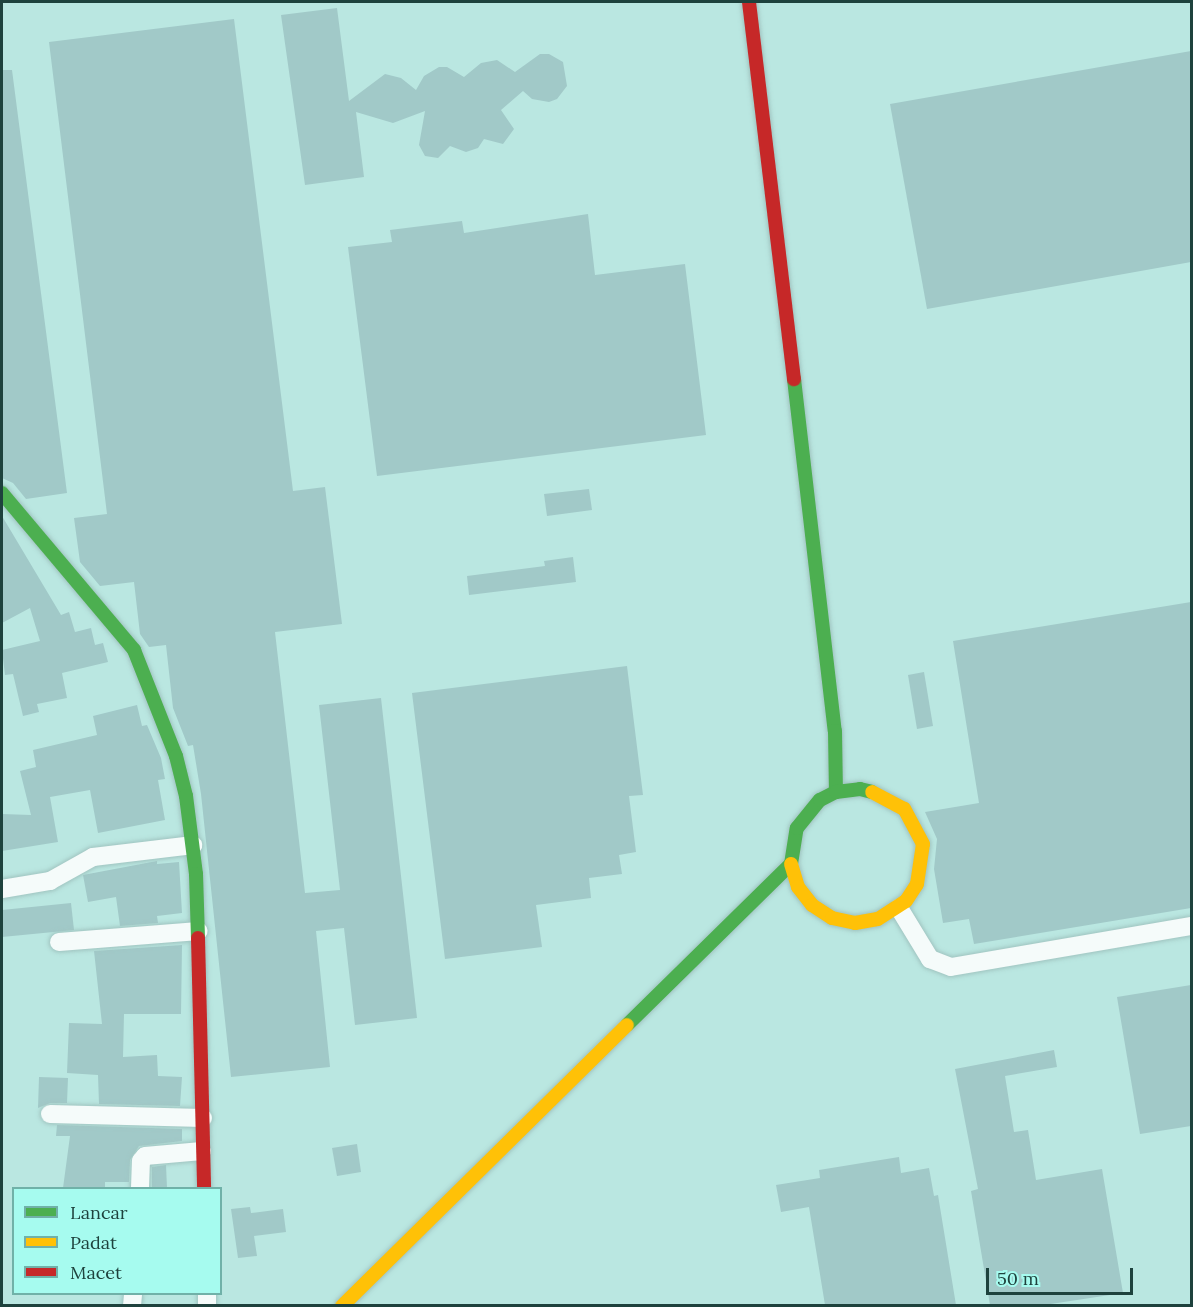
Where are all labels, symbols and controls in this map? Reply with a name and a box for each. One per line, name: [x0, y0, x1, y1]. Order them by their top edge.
legend: [12, 1187, 222, 1295]
text: Lancar: [70, 1201, 128, 1224]
text: Padat: [70, 1231, 117, 1254]
scale bar: [989, 1256, 1136, 1294]
text: Macet: [70, 1261, 122, 1284]
text: 50 m: [997, 1267, 1039, 1290]

